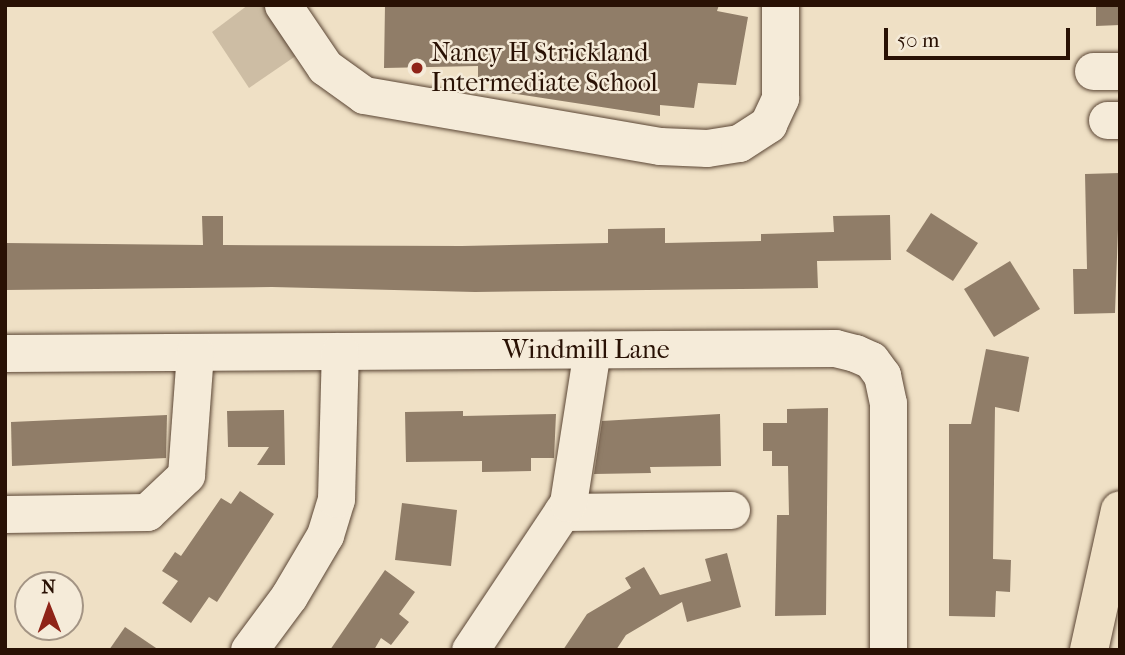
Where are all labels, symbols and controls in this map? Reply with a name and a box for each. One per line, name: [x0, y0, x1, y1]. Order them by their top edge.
scale bar: [887, 14, 1072, 58]
text: 50 m: [897, 28, 940, 52]
place label: Nancy H Strickland Intermediate School: [431, 37, 658, 98]
marker: Nancy H Strickland Intermediate School: [409, 60, 425, 76]
street label: Windmill Lane: [502, 334, 670, 366]
north arrow: [14, 571, 84, 641]
text: N: [41, 576, 56, 598]

